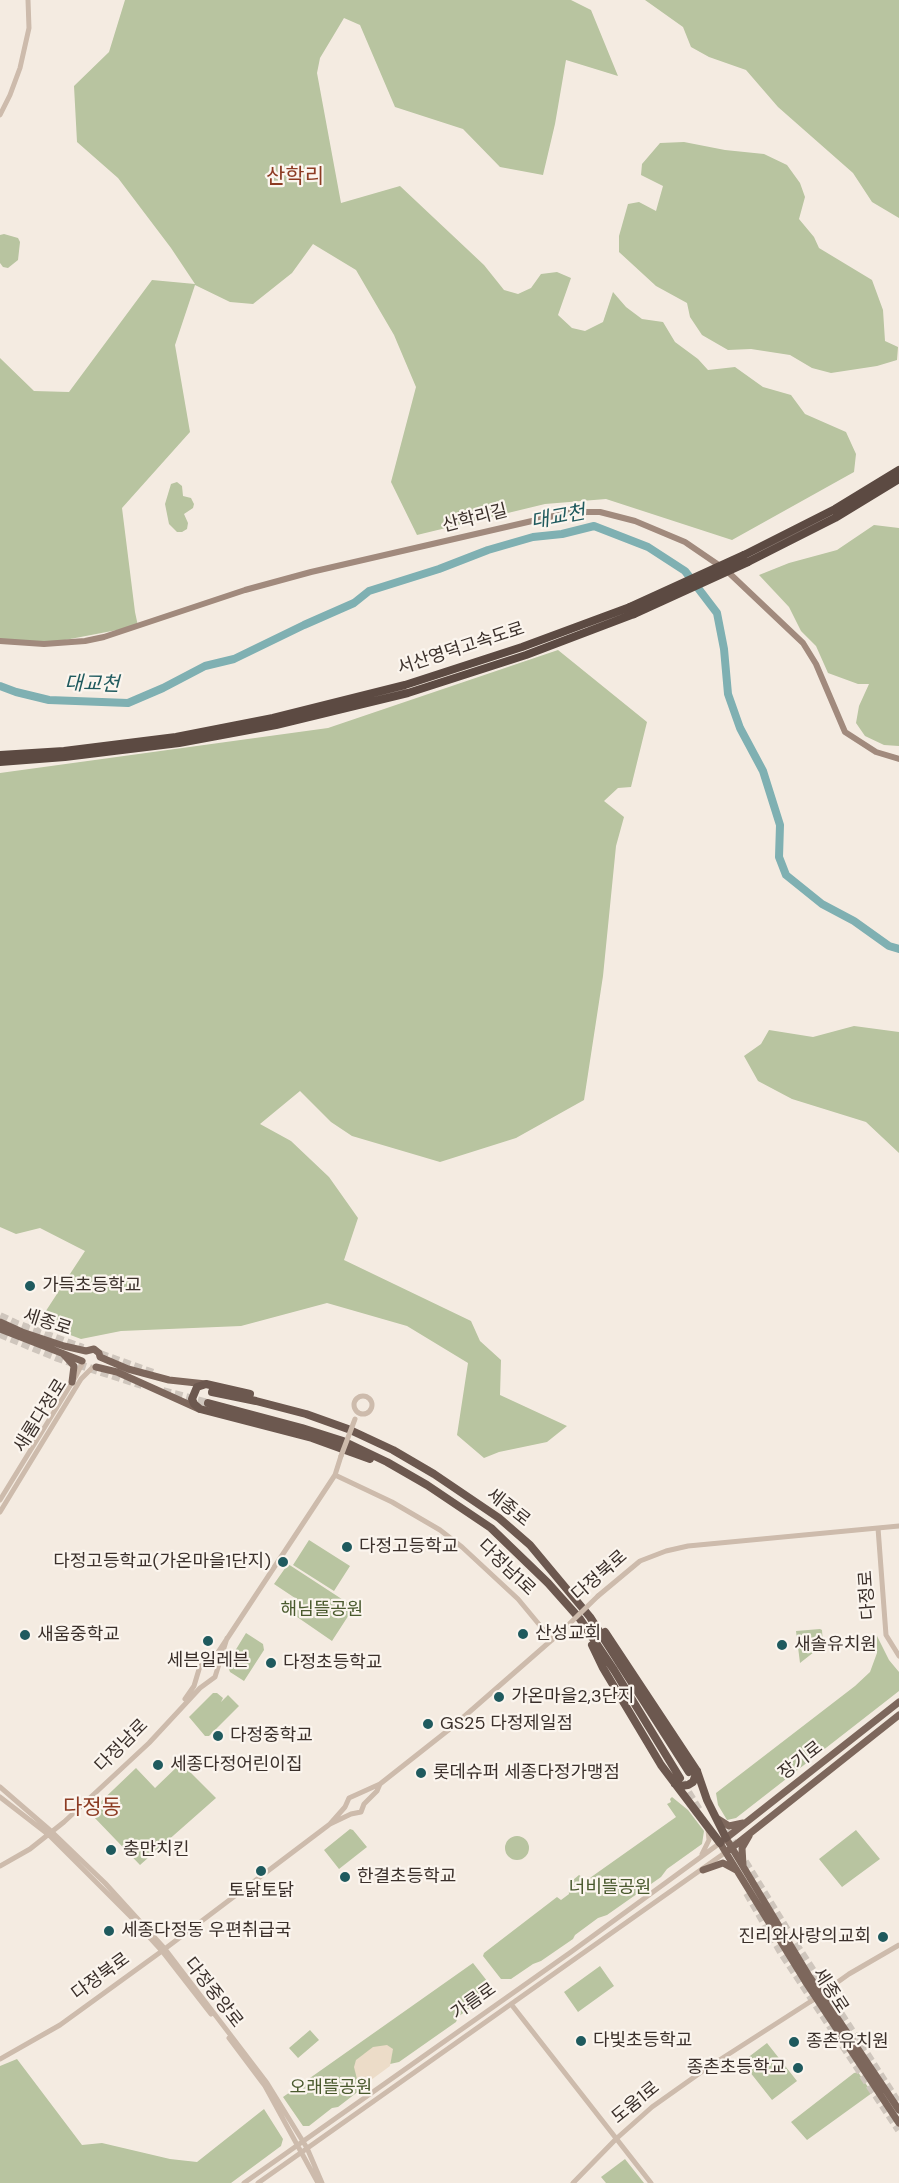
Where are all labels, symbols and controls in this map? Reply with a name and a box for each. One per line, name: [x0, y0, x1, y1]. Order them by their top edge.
district label: 산학리: [266, 164, 324, 190]
street label: 산학리길: [440, 501, 510, 537]
water label: 대교천: [529, 501, 587, 535]
street label: 서산영덕고속도로: [395, 618, 527, 680]
water label: 대교천: [64, 673, 120, 697]
place label: 가득초등학교: [42, 1275, 141, 1297]
marker: 가득초등학교: [23, 1279, 37, 1293]
street label: 세종로: [20, 1305, 74, 1341]
street label: 새롬다정로: [10, 1375, 72, 1457]
street label: 세종로: [482, 1484, 534, 1532]
street label: 다정남1로: [473, 1535, 539, 1601]
place label: 다정고등학교: [359, 1536, 458, 1558]
marker: 다정고등학교: [340, 1540, 354, 1554]
street label: 다정북로: [568, 1546, 632, 1606]
place label: 다정고등학교(가온마을1단지): [53, 1551, 271, 1573]
marker: 다정고등학교(가온마을1단지): [276, 1555, 290, 1569]
street label: 다정로: [855, 1569, 881, 1621]
park label: 해님뜰공원: [281, 1599, 363, 1621]
place label: 산성교회: [535, 1623, 601, 1645]
place label: 새움중학교: [37, 1624, 120, 1646]
marker: 산성교회: [516, 1627, 530, 1641]
marker: 새움중학교: [18, 1628, 32, 1642]
marker: 세븐일레븐: [201, 1634, 215, 1648]
place label: 새솔유치원: [794, 1634, 877, 1656]
marker: 새솔유치원: [775, 1638, 789, 1652]
place label: 세븐일레븐: [167, 1650, 249, 1672]
place label: 다정초등학교: [283, 1652, 382, 1674]
marker: 다정초등학교: [264, 1656, 278, 1670]
place label: 가온마을2,3단지: [511, 1686, 635, 1708]
marker: 가온마을2,3단지: [492, 1690, 506, 1704]
place label: GS25 다정제일점: [440, 1713, 573, 1735]
street label: 다정남로: [91, 1715, 153, 1777]
marker: GS25 다정제일점: [421, 1717, 435, 1731]
place label: 다정중학교: [230, 1725, 313, 1747]
marker: 다정중학교: [211, 1729, 225, 1743]
street label: 장기로: [775, 1737, 827, 1785]
place label: 세종다정어린이집: [170, 1754, 302, 1776]
marker: 세종다정어린이집: [151, 1758, 165, 1772]
place label: 롯데슈퍼 세종다정가맹점: [433, 1762, 620, 1784]
marker: 롯데슈퍼 세종다정가맹점: [414, 1766, 428, 1780]
district label: 다정동: [63, 1795, 121, 1821]
place label: 충만치킨: [123, 1839, 189, 1861]
marker: 충만치킨: [104, 1843, 118, 1857]
marker: 토닭토닭: [254, 1864, 268, 1878]
place label: 한결초등학교: [357, 1866, 456, 1888]
marker: 한결초등학교: [338, 1870, 352, 1884]
park label: 너비뜰공원: [569, 1877, 651, 1899]
place label: 토닭토닭: [228, 1880, 294, 1902]
place label: 세종다정동 우편취급국: [121, 1920, 291, 1942]
marker: 세종다정동 우편취급국: [102, 1924, 116, 1938]
place label: 진리와사랑의교회: [739, 1926, 871, 1948]
marker: 진리와사랑의교회: [876, 1930, 890, 1944]
street label: 다정북로: [68, 1949, 134, 2005]
street label: 다정중앙로: [179, 1954, 247, 2032]
street label: 세종로: [807, 1964, 853, 2018]
street label: 가름로: [447, 1979, 501, 2025]
place label: 다빛초등학교: [593, 2030, 692, 2052]
place label: 종촌유치원: [806, 2031, 889, 2053]
marker: 다빛초등학교: [574, 2034, 588, 2048]
marker: 종촌유치원: [787, 2035, 801, 2049]
place label: 종촌초등학교: [687, 2057, 786, 2079]
marker: 종촌초등학교: [791, 2061, 805, 2075]
park label: 오래뜰공원: [290, 2077, 372, 2099]
street label: 도움1로: [608, 2077, 664, 2129]

